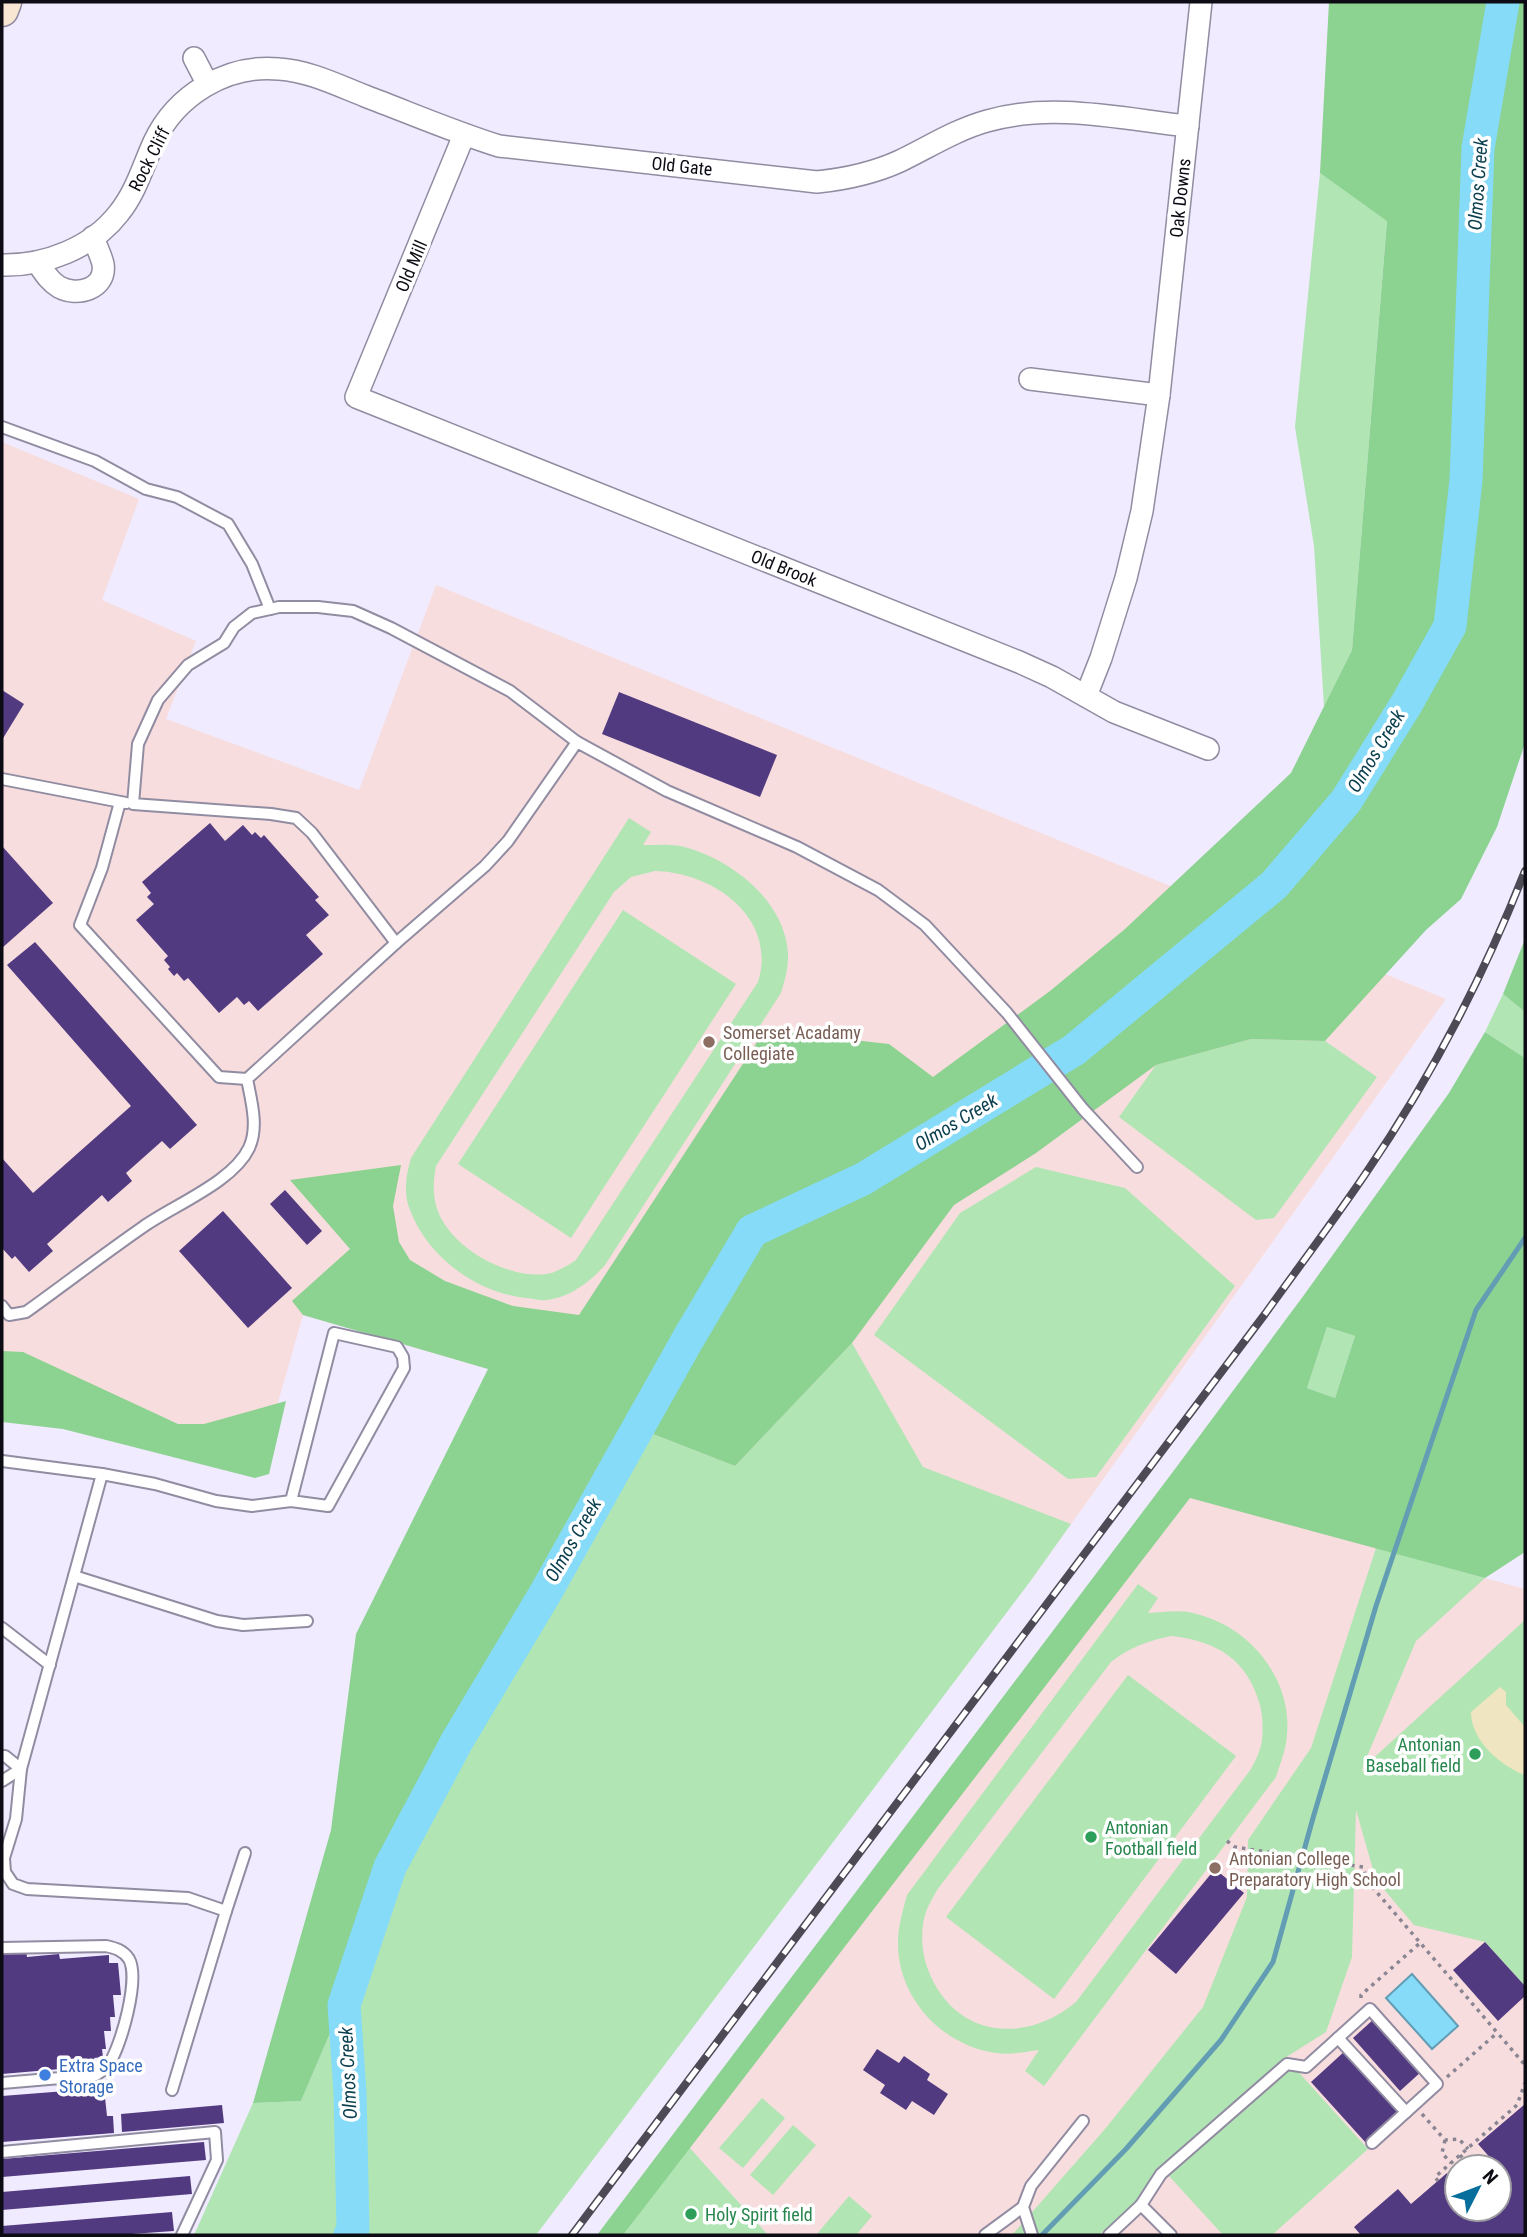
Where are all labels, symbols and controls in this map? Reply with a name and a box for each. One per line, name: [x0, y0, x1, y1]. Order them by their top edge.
street label: Rock Cliff: [124, 123, 174, 195]
water label: Olmos Creek: [1463, 136, 1493, 231]
street label: Old Gate: [651, 152, 713, 180]
street label: Oak Downs: [1165, 157, 1195, 239]
street label: Old Mill: [391, 237, 431, 295]
street label: Old Brook: [748, 545, 820, 591]
water label: Olmos Creek: [1342, 705, 1410, 797]
place label: Somerset Acadamy Collegiate: [723, 1022, 861, 1064]
marker: Somerset Acadamy Collegiate: [701, 1034, 717, 1050]
water label: Olmos Creek: [910, 1088, 1002, 1156]
water label: Olmos Creek: [540, 1494, 606, 1586]
place label: Antonian Baseball field: [1366, 1734, 1461, 1776]
marker: Antonian Baseball field: [1467, 1746, 1483, 1762]
place label: Antonian Football field: [1105, 1817, 1197, 1859]
marker: Antonian Football field: [1083, 1829, 1099, 1845]
place label: Antonian College Preparatory High School: [1229, 1848, 1401, 1890]
marker: Antonian College Preparatory High School: [1207, 1860, 1223, 1876]
water label: Olmos Creek: [334, 2025, 362, 2120]
place label: Extra Space Storage: [59, 2055, 143, 2097]
marker: Extra Space Storage: [37, 2067, 53, 2083]
north arrow: [1443, 2153, 1513, 2223]
text: N: [1478, 2165, 1503, 2189]
place label: Holy Spirit field: [705, 2204, 813, 2225]
marker: Holy Spirit field: [683, 2206, 699, 2222]

